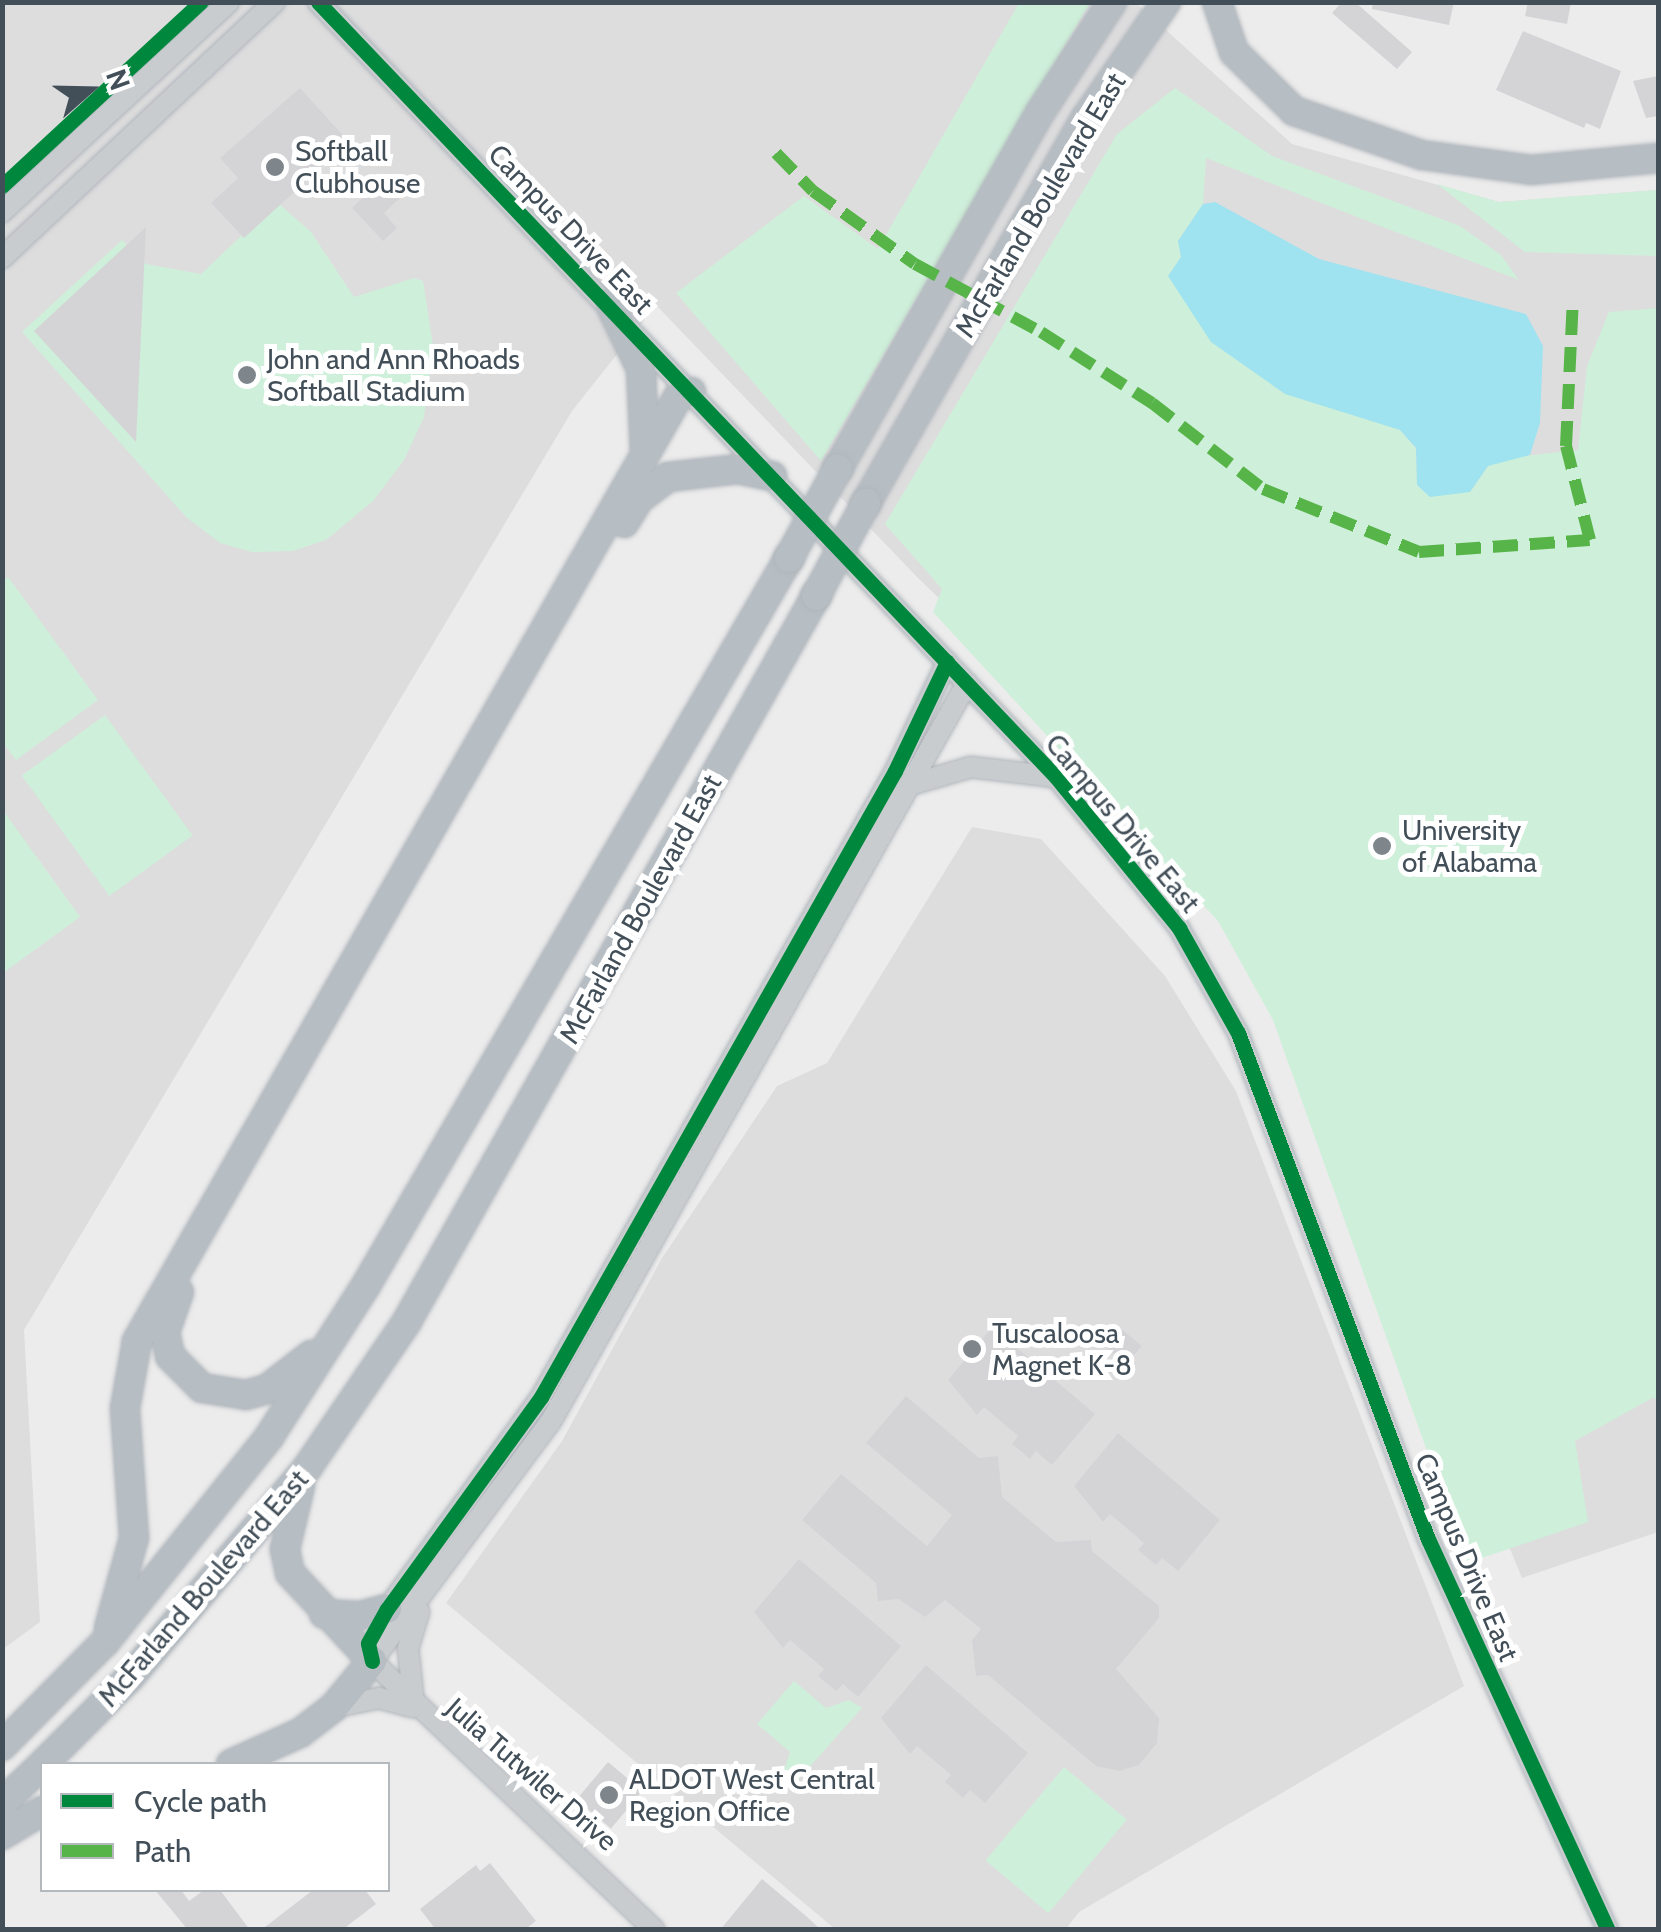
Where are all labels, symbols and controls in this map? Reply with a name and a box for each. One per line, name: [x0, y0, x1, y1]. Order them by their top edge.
north arrow: [40, 40, 140, 140]
text: N: [99, 65, 138, 95]
street label: McFarland Boulevard East: [948, 67, 1132, 343]
place label: Softball Clubhouse: [295, 134, 420, 200]
street label: Campus Drive East: [482, 137, 660, 321]
marker: Softball Clubhouse: [264, 156, 286, 178]
place label: John and Ann Rhoads Softball Stadium: [267, 342, 520, 408]
marker: John and Ann Rhoads Softball Stadium: [236, 364, 258, 386]
street label: Campus Drive East: [1039, 727, 1207, 919]
street label: McFarland Boulevard East: [552, 769, 728, 1049]
place label: University of Alabama: [1402, 813, 1537, 879]
marker: University of Alabama: [1371, 835, 1393, 857]
place label: Tuscaloosa Magnet K-8: [992, 1316, 1132, 1382]
marker: Tuscaloosa Magnet K-8: [961, 1338, 983, 1360]
street label: Campus Drive East: [1408, 1448, 1526, 1666]
street label: McFarland Boulevard East: [91, 1463, 315, 1713]
street label: Julia Tutwiler Drive: [440, 1691, 624, 1857]
legend: [40, 1762, 390, 1892]
place label: ALDOT West Central Region Office: [629, 1762, 875, 1828]
text: Cycle path: [134, 1783, 267, 1820]
marker: ALDOT West Central Region Office: [598, 1784, 620, 1806]
text: Path: [134, 1833, 191, 1870]

